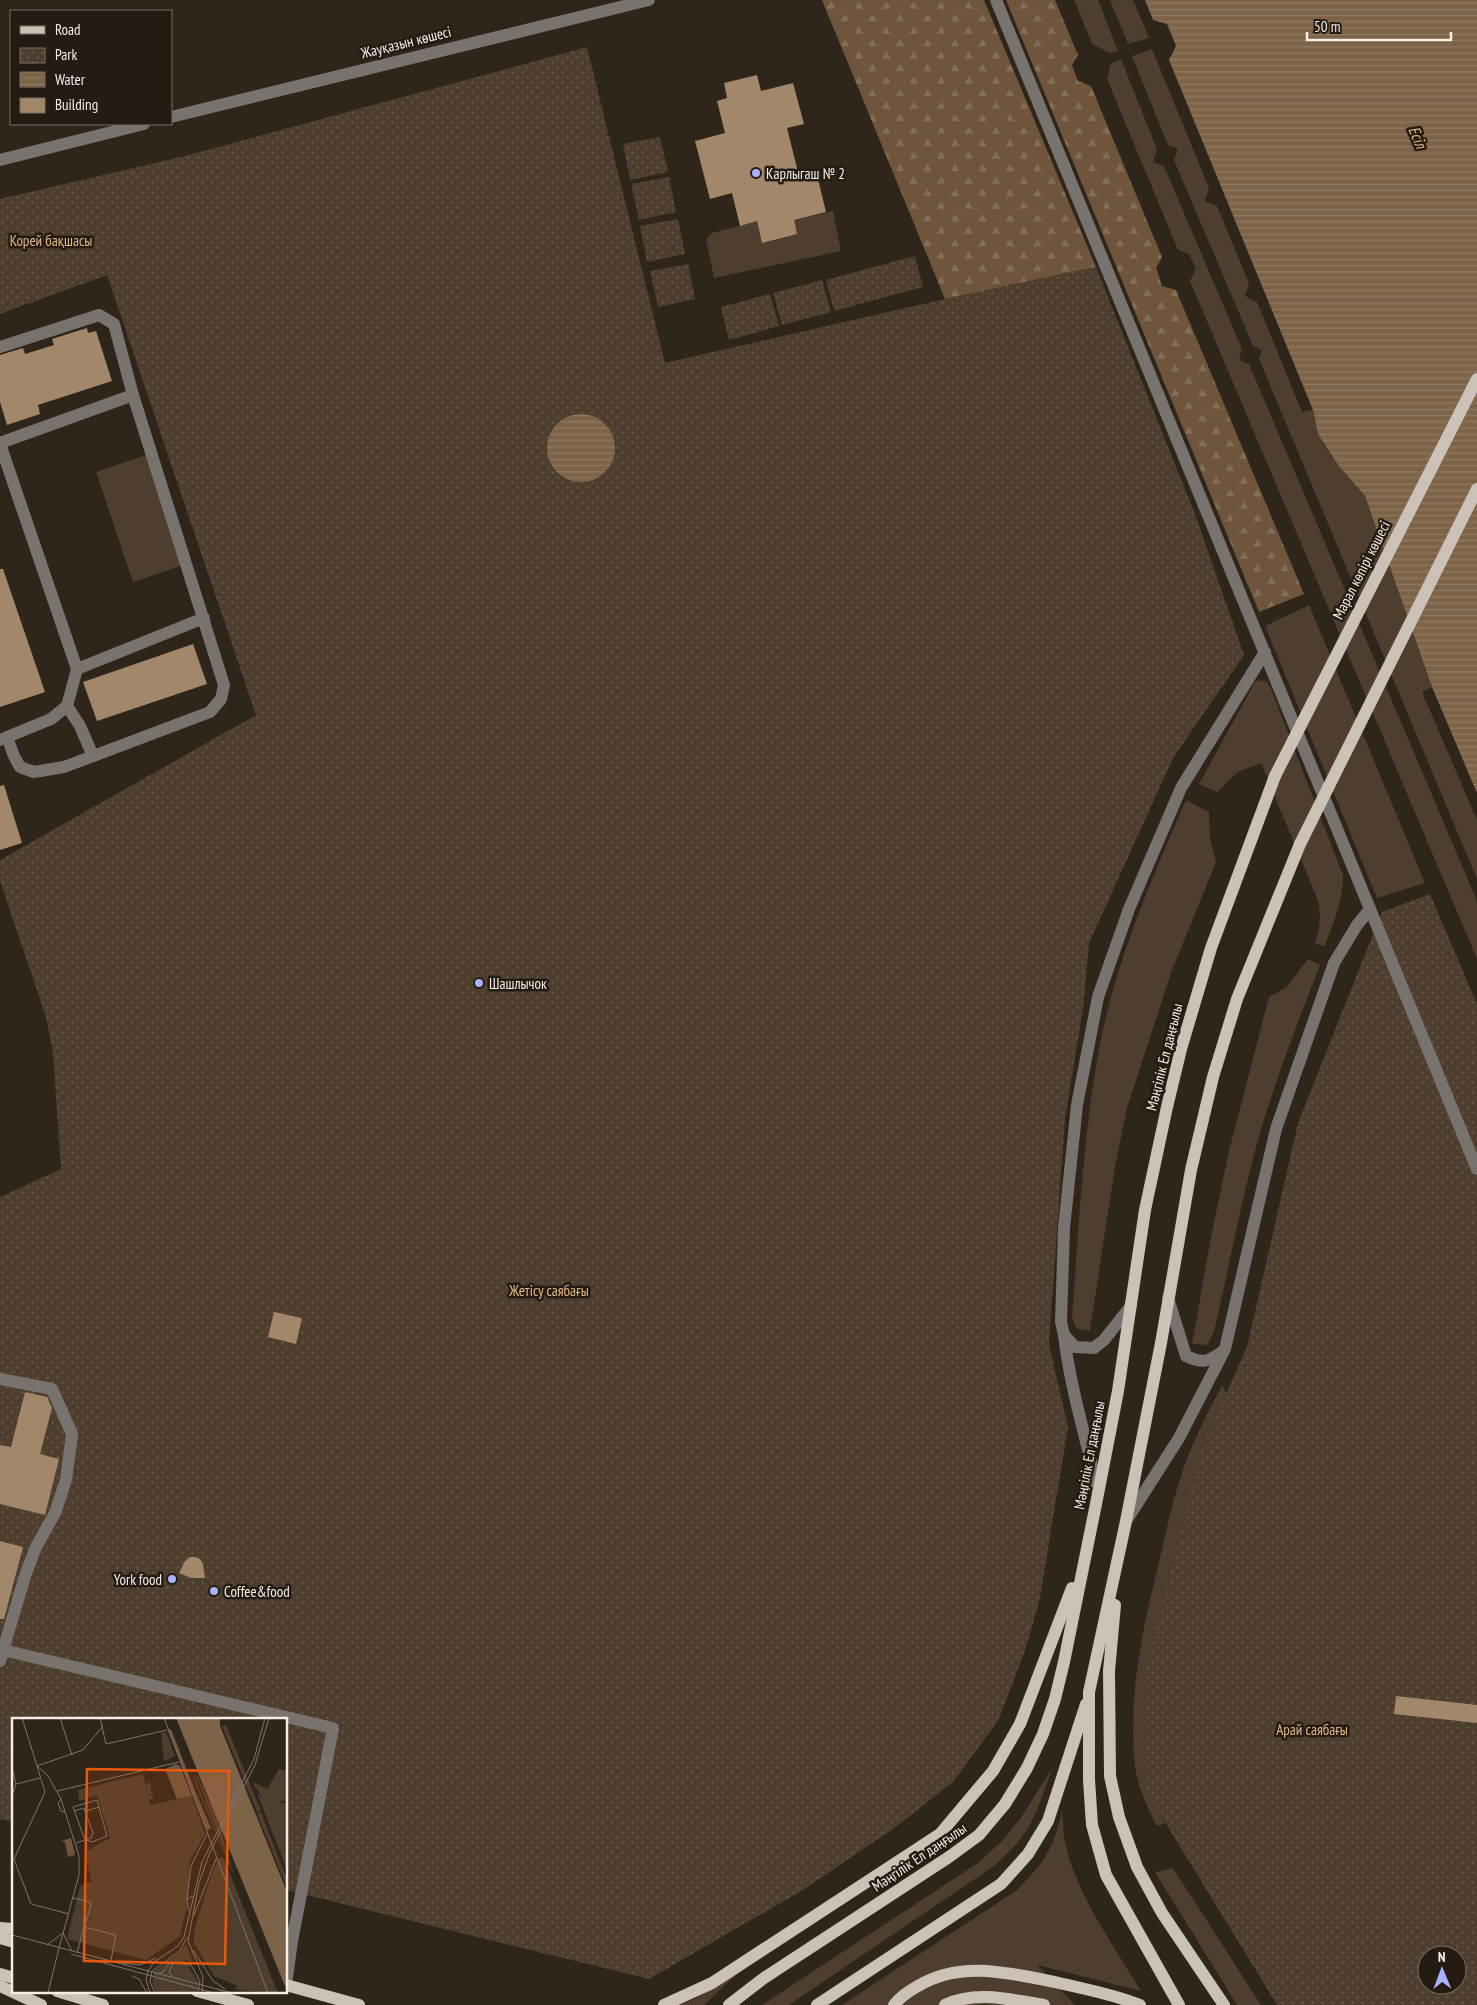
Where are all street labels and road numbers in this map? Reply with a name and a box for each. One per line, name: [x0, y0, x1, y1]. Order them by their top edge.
street label: Жауқазын көшесі: [358, 22, 453, 63]
street label: Марал көпірі көшесі: [1328, 518, 1394, 622]
street label: Мәңгілік Ел даңғылы: [1141, 1001, 1187, 1113]
street label: Мәңгілік Ел даңғылы: [1069, 1399, 1109, 1511]
street label: Мәңгілік Ел даңғылы: [868, 1818, 970, 1896]

